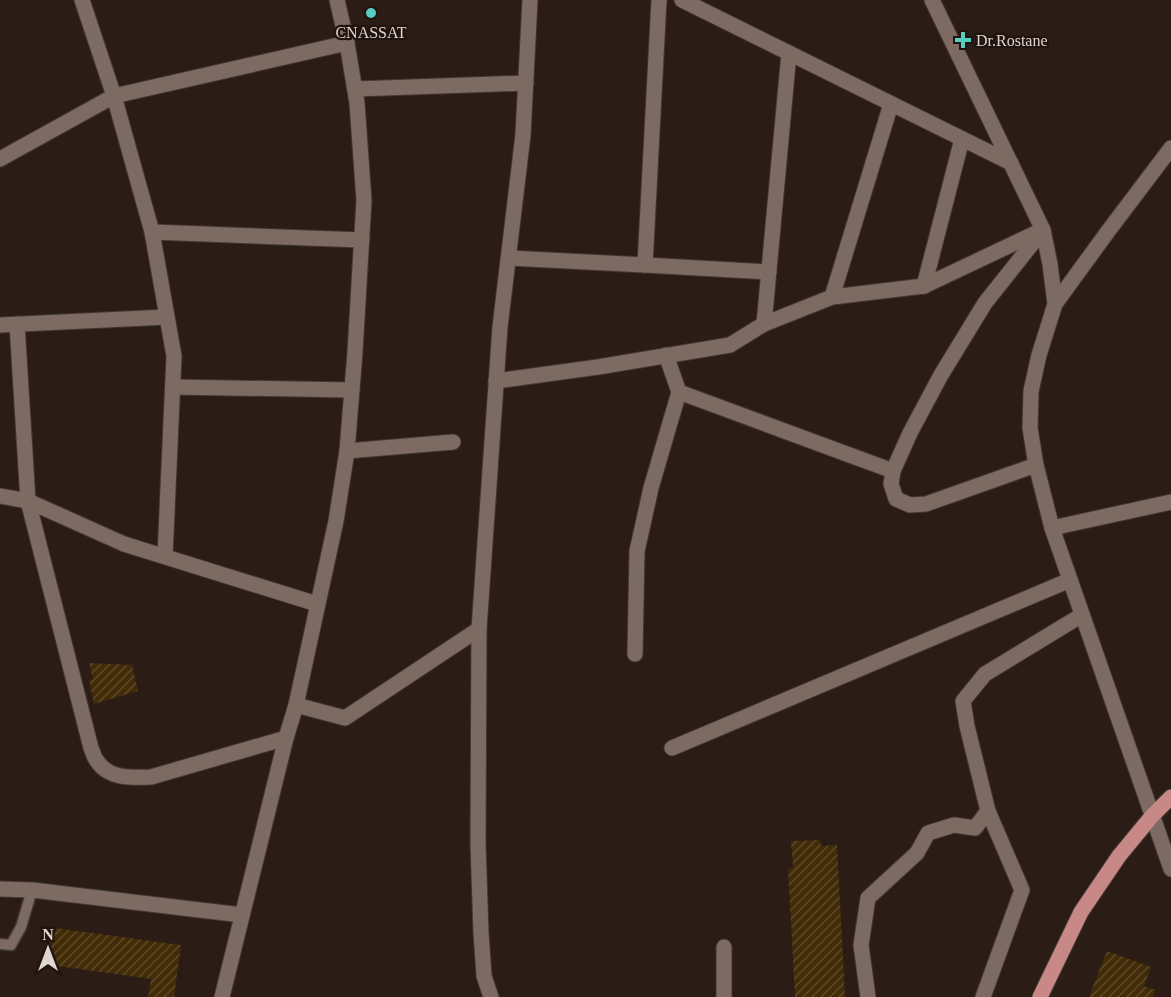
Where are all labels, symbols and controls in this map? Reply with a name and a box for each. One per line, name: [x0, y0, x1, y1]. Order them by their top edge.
marker: CNASSAT: [364, 6, 378, 20]
place label: CNASSAT: [335, 24, 407, 41]
marker: Dr.Rostane: [954, 31, 972, 49]
place label: Dr.Rostane: [976, 32, 1048, 49]
north arrow: [18, 919, 78, 979]
text: N: [42, 926, 54, 943]

